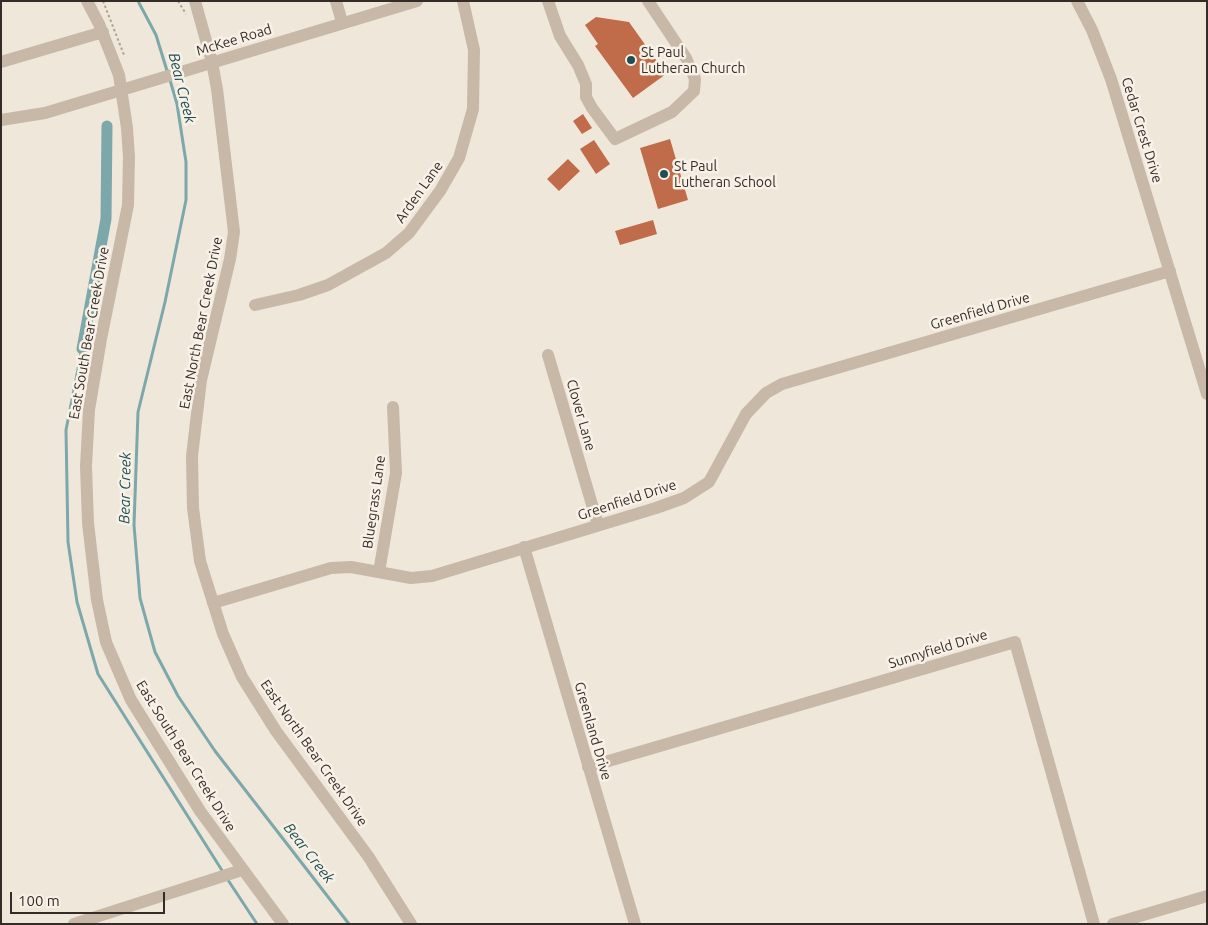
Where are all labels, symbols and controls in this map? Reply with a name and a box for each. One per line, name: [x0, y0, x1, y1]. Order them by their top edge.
street label: McKee Road: [194, 21, 274, 59]
place label: St Paul Lutheran Church: [641, 44, 745, 76]
water label: Bear Creek: [165, 51, 199, 125]
marker: St Paul Lutheran Church: [625, 54, 637, 66]
street label: Cedar Crest Drive: [1118, 75, 1166, 185]
street label: Arden Lane: [392, 158, 446, 226]
place label: St Paul Lutheran School: [674, 158, 776, 190]
marker: St Paul Lutheran School: [658, 168, 670, 180]
street label: East North Bear Creek Drive: [176, 235, 226, 411]
street label: East South Bear Creek Drive: [66, 245, 112, 421]
street label: Greenfield Drive: [928, 289, 1032, 333]
street label: Clover Lane: [563, 377, 599, 453]
water label: Bear Creek: [115, 452, 135, 524]
street label: Bluegrass Lane: [359, 454, 389, 550]
street label: Greenfield Drive: [576, 476, 678, 524]
street label: Sunnyfield Drive: [886, 626, 990, 672]
street label: East North Bear Creek Drive: [257, 676, 371, 830]
street label: East South Bear Creek Drive: [132, 677, 240, 835]
street label: Greenland Drive: [571, 680, 615, 782]
water label: Bear Creek: [280, 819, 338, 887]
scale bar: [12, 882, 168, 914]
text: 100 m: [18, 892, 60, 909]

